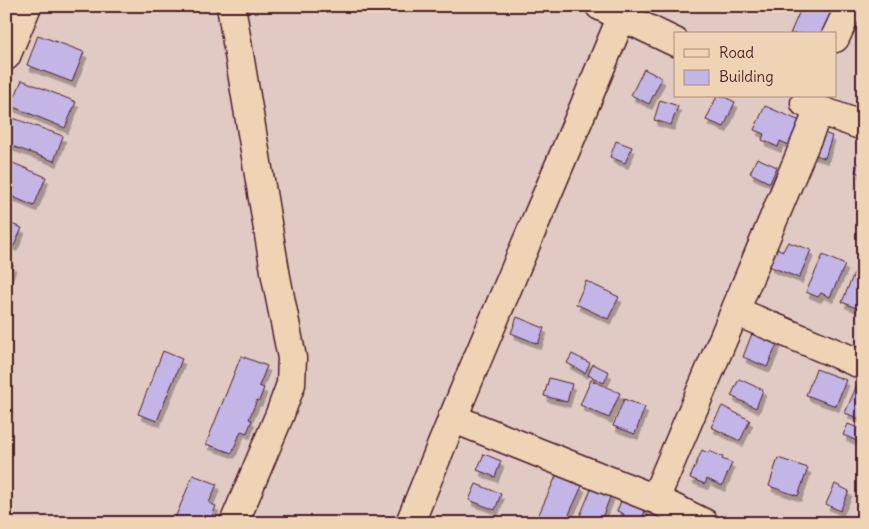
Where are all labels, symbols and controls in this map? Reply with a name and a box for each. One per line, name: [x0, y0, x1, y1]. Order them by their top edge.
legend: [674, 32, 836, 98]
text: Road: [719, 43, 754, 62]
text: Building: [719, 67, 774, 86]

